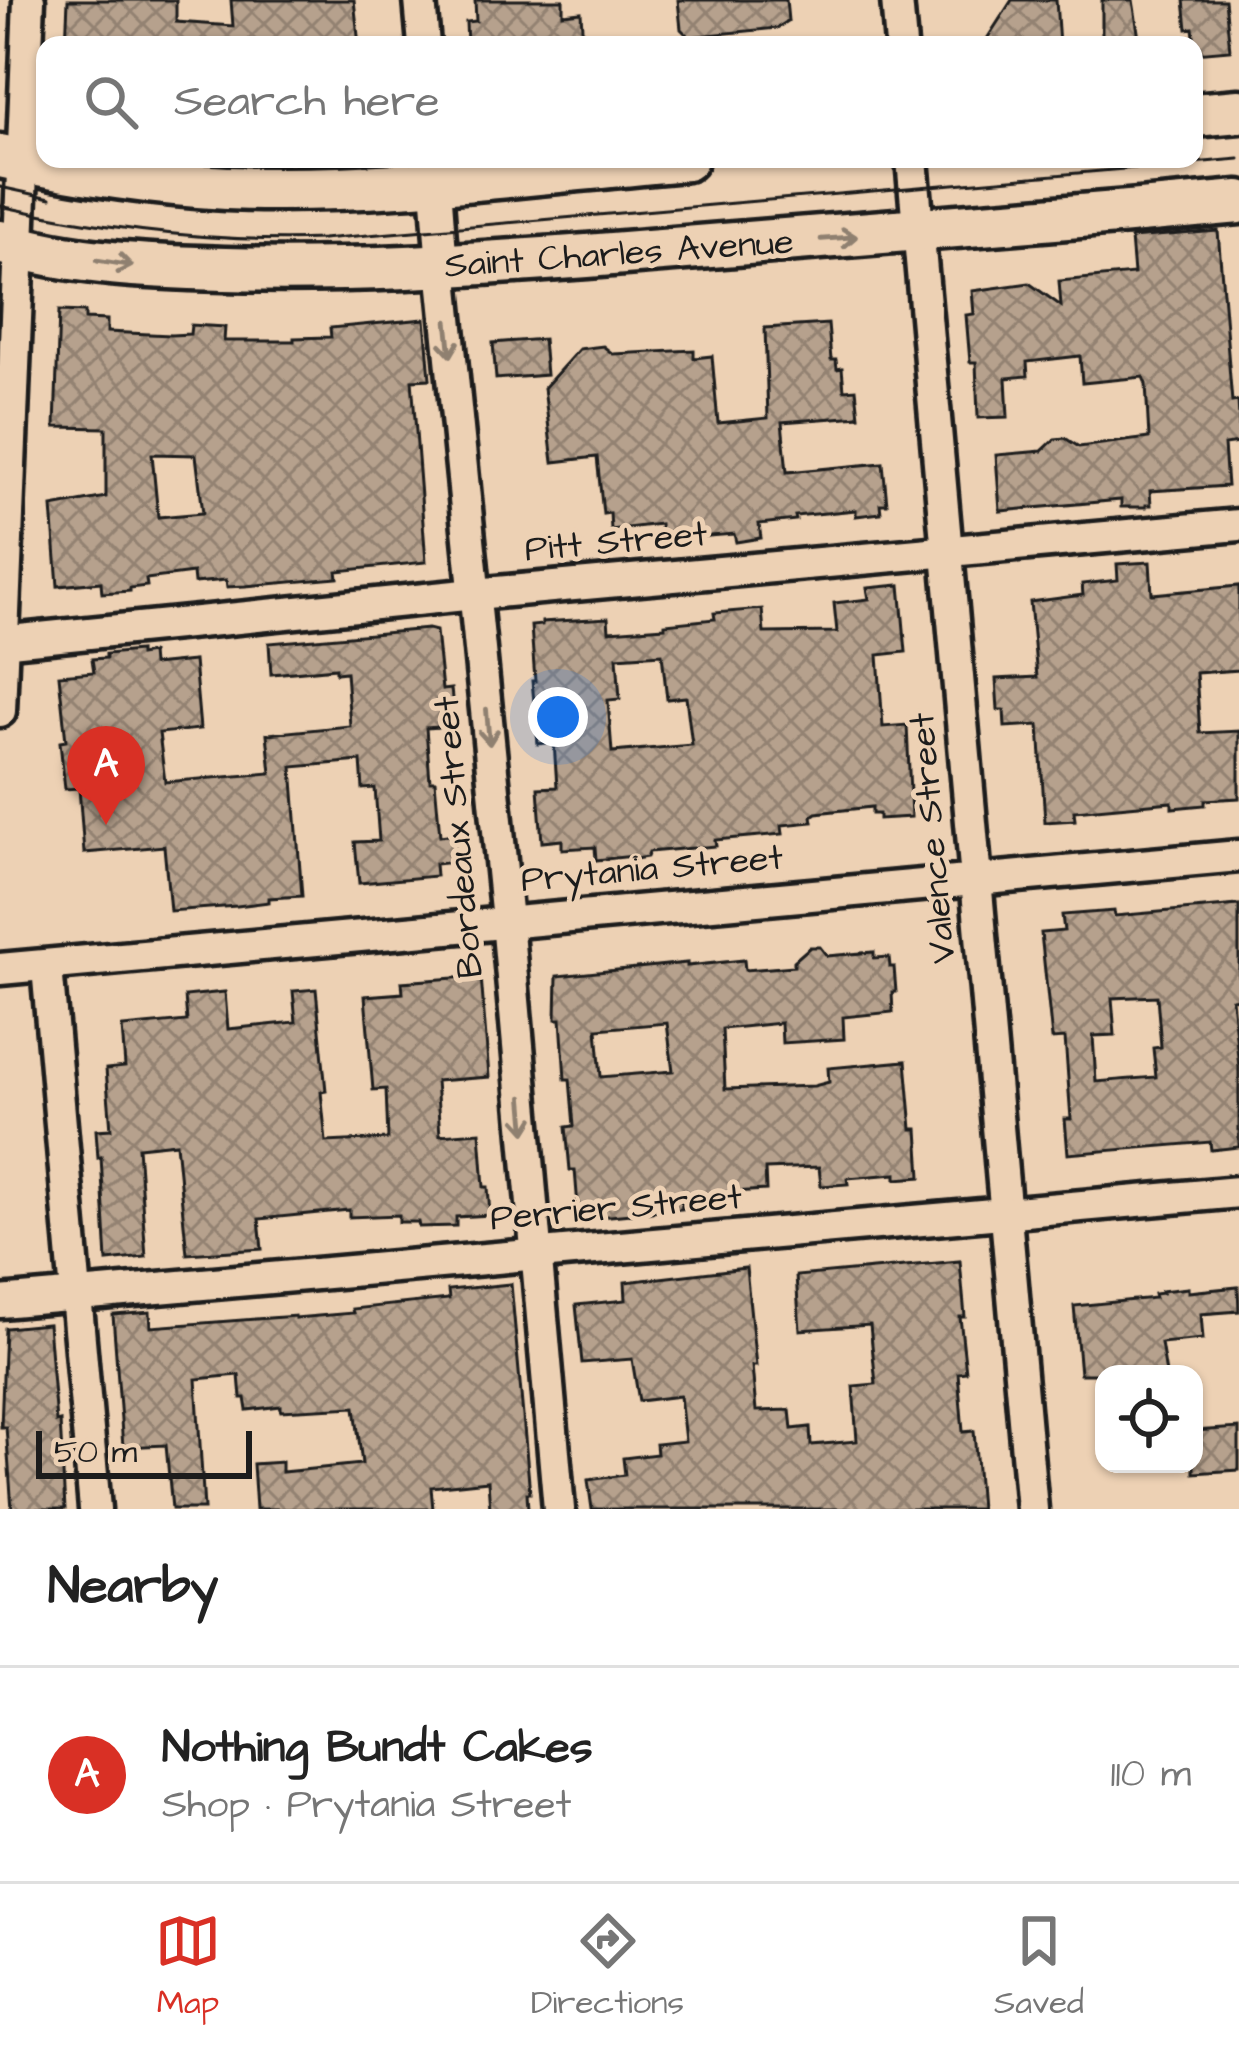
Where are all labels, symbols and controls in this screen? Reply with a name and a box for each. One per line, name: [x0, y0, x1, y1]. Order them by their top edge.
search box: [36, 36, 1203, 168]
icon: search: [78, 69, 144, 135]
text: Search here: [174, 71, 440, 133]
street label: Saint Charles Avenue: [443, 216, 795, 292]
one-way arrow: [819, 226, 858, 249]
one-way arrow: [95, 252, 134, 275]
one-way arrow: [438, 319, 461, 358]
street label: Pitt Street: [523, 509, 710, 575]
your location: [528, 687, 588, 747]
street label: Bordeaux Street: [421, 694, 497, 980]
one-way arrow: [477, 707, 500, 746]
street label: Valence Street: [897, 710, 969, 966]
pin: A: [67, 726, 145, 825]
street label: Prytania Street: [519, 832, 786, 906]
one-way arrow: [513, 1095, 536, 1134]
street label: Perrier Street: [488, 1172, 744, 1244]
map controls: [1095, 1365, 1203, 1473]
button: locate: [1095, 1365, 1203, 1473]
scale bar: [36, 1425, 252, 1478]
text: 50 m: [54, 1429, 137, 1475]
text: Nearby: [48, 1552, 218, 1623]
text: Nothing Bundt Cakes: [162, 1717, 593, 1779]
text: A: [75, 1748, 99, 1802]
text: 110 m: [1110, 1748, 1191, 1802]
text: Shop · Prytania Street: [162, 1779, 571, 1833]
tab: Map: [155, 1908, 221, 2026]
tab: Directions: [531, 1908, 684, 2026]
tab: Saved: [994, 1908, 1084, 2026]

